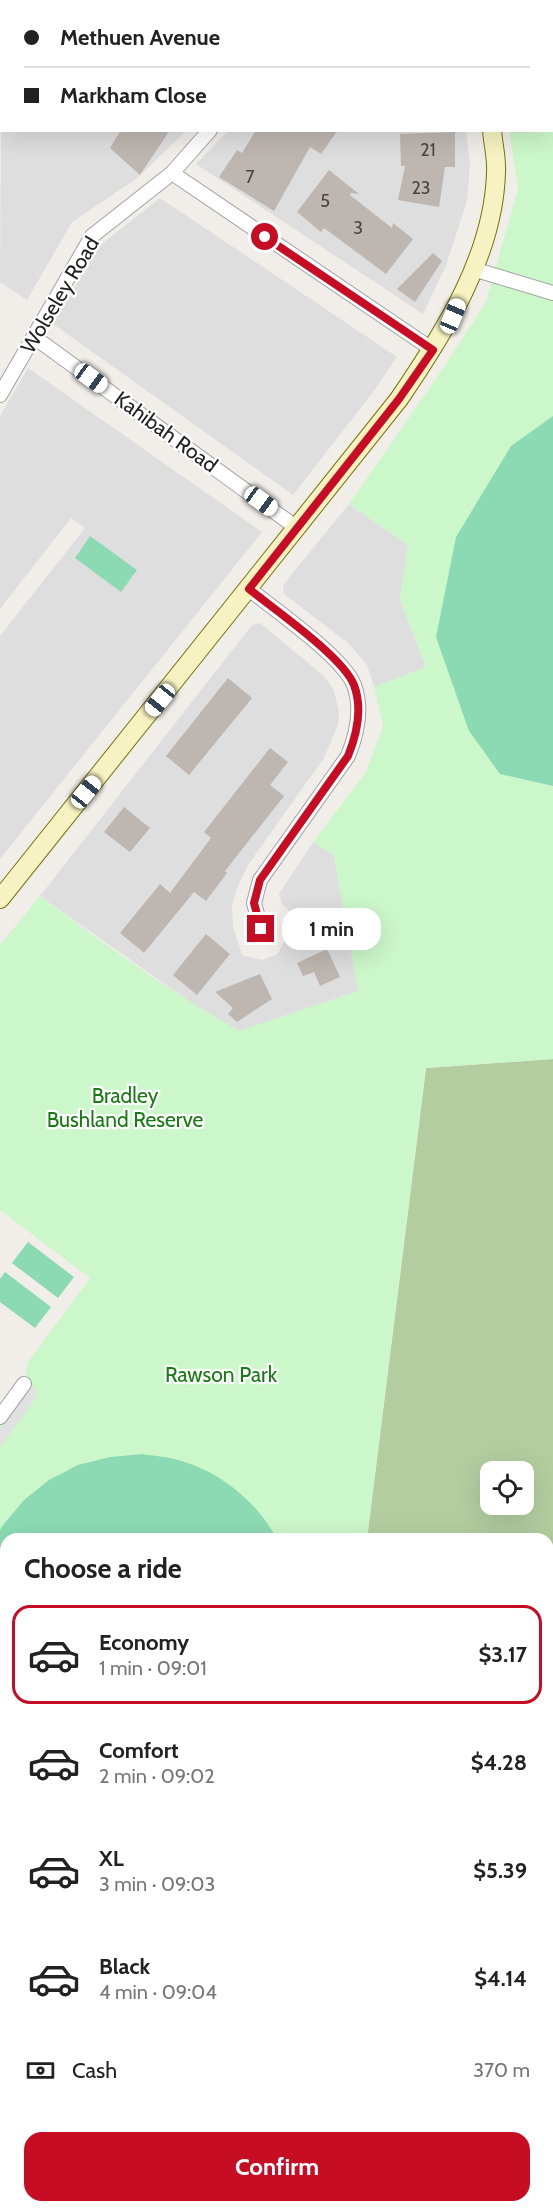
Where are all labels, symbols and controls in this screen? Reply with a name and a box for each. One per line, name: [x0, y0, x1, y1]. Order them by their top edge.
text: Methuen Avenue: [60, 24, 220, 51]
text: Markham Close: [60, 82, 206, 109]
house number: 21: [420, 139, 436, 161]
house number: 7: [245, 166, 255, 188]
house number: 23: [411, 177, 431, 199]
house number: 5: [320, 190, 330, 212]
house number: 3: [353, 217, 363, 239]
route start: [251, 223, 278, 250]
street label: Wolseley Road: [15, 232, 104, 357]
car: [438, 296, 468, 336]
car: [71, 360, 111, 396]
street label: Kahibah Road: [110, 386, 223, 477]
car: [241, 483, 281, 519]
car: [142, 680, 178, 720]
car: [68, 772, 104, 812]
callout: 1 min: [282, 908, 381, 950]
route end: [247, 915, 274, 942]
text: 1 min: [309, 917, 354, 941]
park label: Bradley Bushland Reserve: [47, 1083, 204, 1132]
park label: Rawson Park: [165, 1362, 278, 1387]
map controls: [480, 1461, 534, 1515]
button: locate: [480, 1461, 534, 1515]
text: Choose a ride: [24, 1552, 182, 1585]
icon: car: [27, 1628, 81, 1682]
text: Economy: [99, 1629, 189, 1656]
text: $3.17: [479, 1641, 527, 1668]
text: 1 min · 09:01: [99, 1656, 207, 1680]
icon: car: [27, 1736, 81, 1790]
text: Comfort: [99, 1737, 178, 1764]
text: $4.28: [471, 1749, 527, 1776]
text: 2 min · 09:02: [99, 1764, 215, 1788]
icon: car: [27, 1844, 81, 1898]
text: XL: [99, 1845, 124, 1872]
text: $5.39: [473, 1857, 527, 1884]
text: 3 min · 09:03: [99, 1872, 215, 1896]
icon: car: [27, 1952, 81, 2006]
text: Black: [99, 1953, 150, 1980]
text: $4.14: [474, 1965, 527, 1992]
text: 4 min · 09:04: [99, 1980, 217, 2004]
icon: cash: [24, 2054, 57, 2087]
text: Cash: [72, 2057, 117, 2084]
text: 370 m: [473, 2058, 530, 2082]
button: Confirm: [24, 2132, 530, 2201]

